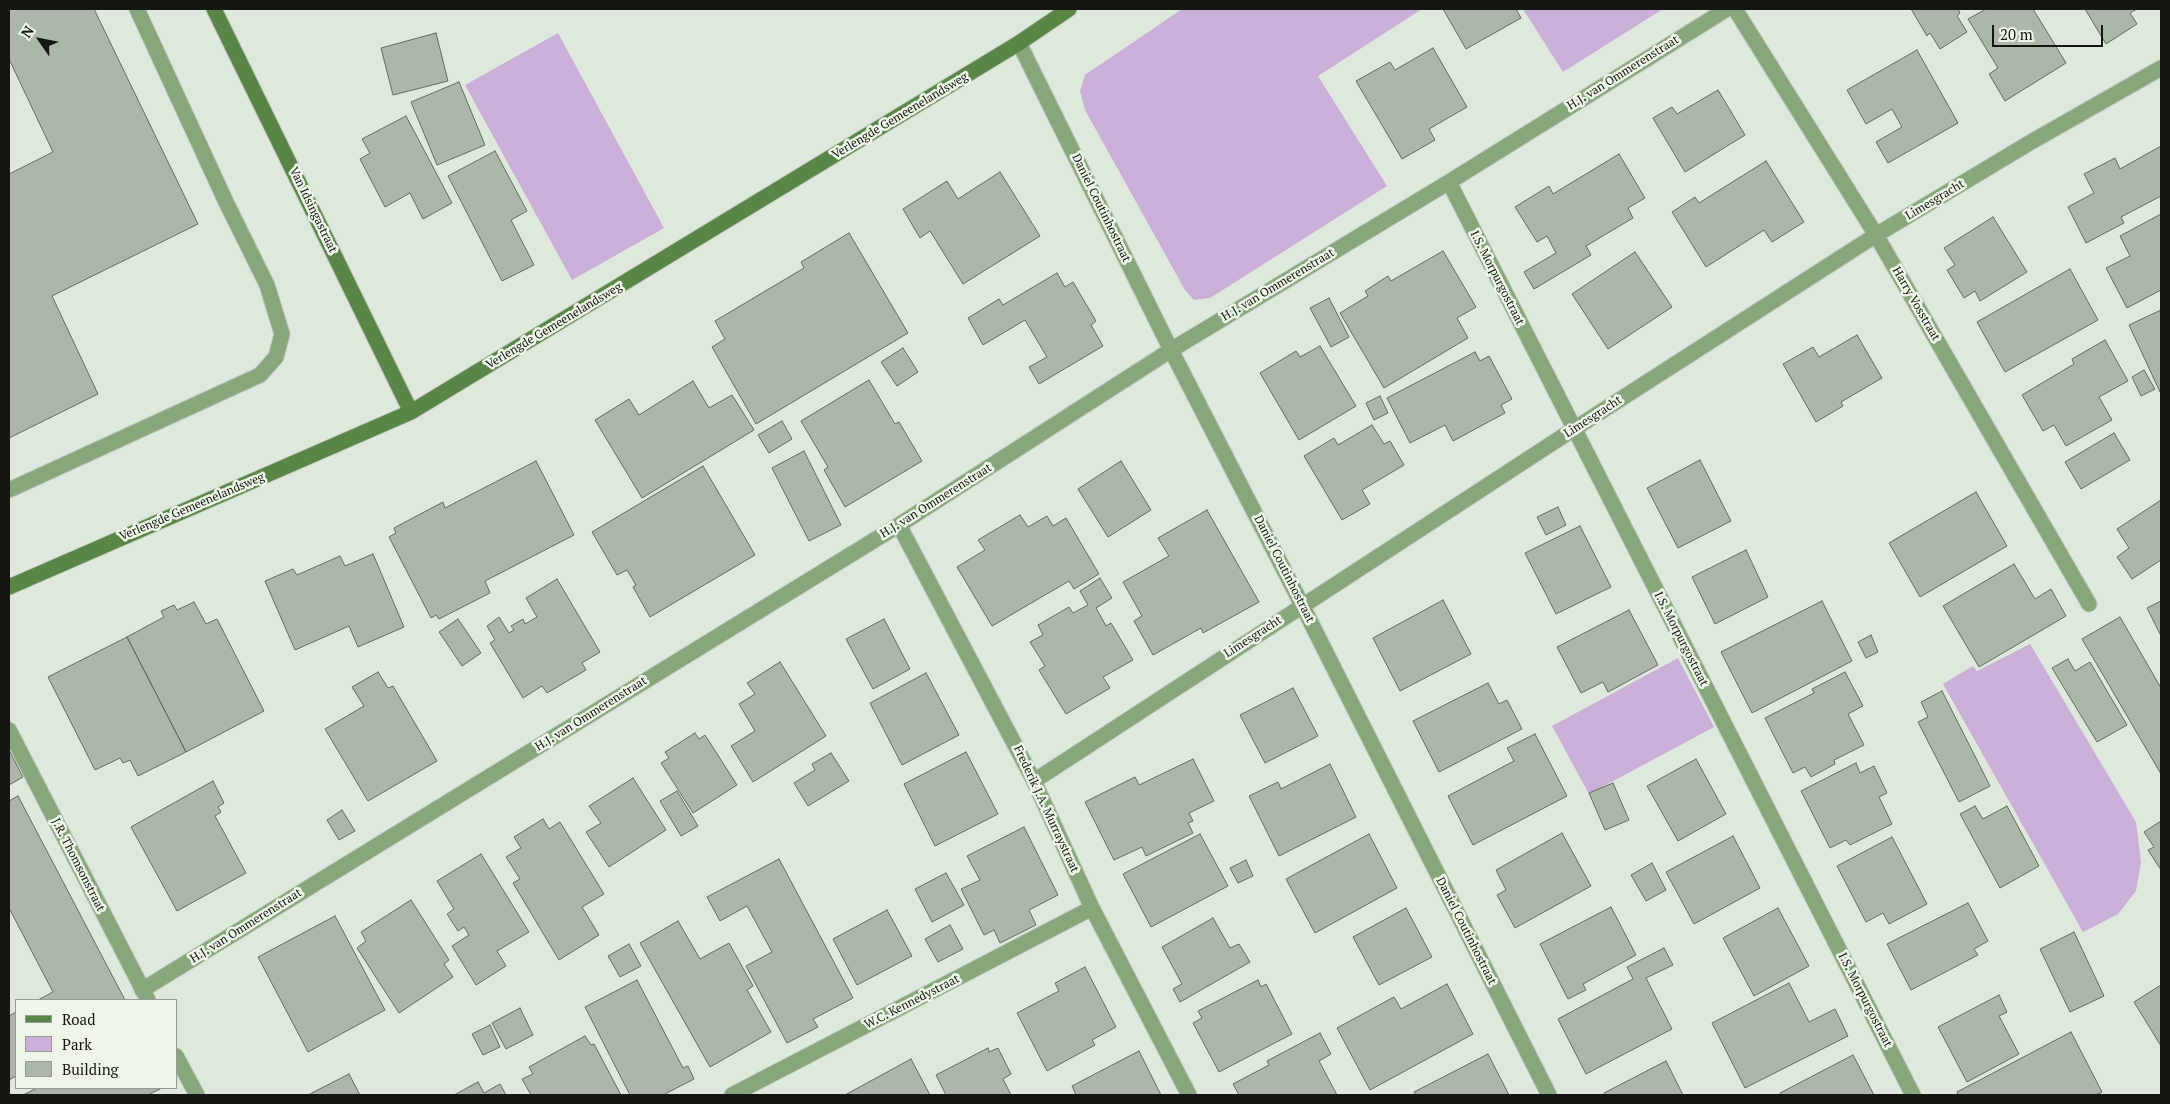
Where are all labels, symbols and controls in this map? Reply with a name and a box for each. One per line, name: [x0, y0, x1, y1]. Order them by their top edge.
north arrow: [15, 15, 65, 65]
scale bar: [1995, 15, 2106, 47]
text: N: [16, 22, 38, 41]
text: 20 m: [2000, 24, 2033, 44]
street label: H.J. van Ommerenstraat: [1565, 33, 1681, 113]
street label: Verlengde Gemeenelandsweg: [829, 70, 971, 162]
street label: Daniel Coutinhostraat: [1069, 152, 1133, 264]
street label: Van Idsingastraat: [286, 165, 340, 255]
street label: Limesgracht: [1903, 177, 1967, 223]
street label: I.S. Morpurgostraat: [1467, 228, 1527, 328]
street label: H.J. van Ommerenstraat: [1219, 246, 1337, 324]
street label: Harry Vosstraat: [1889, 264, 1943, 344]
street label: Verlengde Gemeenelandsweg: [483, 280, 625, 372]
street label: Limesgracht: [1561, 393, 1625, 441]
street label: H.J. van Ommerenstraat: [878, 461, 994, 541]
street label: Verlengde Gemeenelandsweg: [117, 470, 267, 544]
street label: Daniel Coutinhostraat: [1251, 513, 1317, 625]
street label: I.S. Morpurgostraat: [1651, 589, 1711, 689]
street label: Limesgracht: [1221, 613, 1285, 661]
street label: H.J. van Ommerenstraat: [533, 674, 649, 754]
street label: Frederik J.A. Murraystraat: [1010, 743, 1082, 875]
street label: J.R. Thomsonstraat: [48, 816, 108, 914]
street label: Daniel Coutinhostraat: [1433, 875, 1499, 987]
street label: H.J. van Ommerenstraat: [188, 886, 304, 966]
street label: I.S. Morpurgostraat: [1835, 950, 1895, 1050]
street label: W.C. Kennedystraat: [862, 972, 962, 1032]
legend: [15, 999, 178, 1089]
text: Road: [62, 1009, 95, 1029]
text: Park: [62, 1034, 92, 1054]
text: Building: [62, 1059, 119, 1079]

